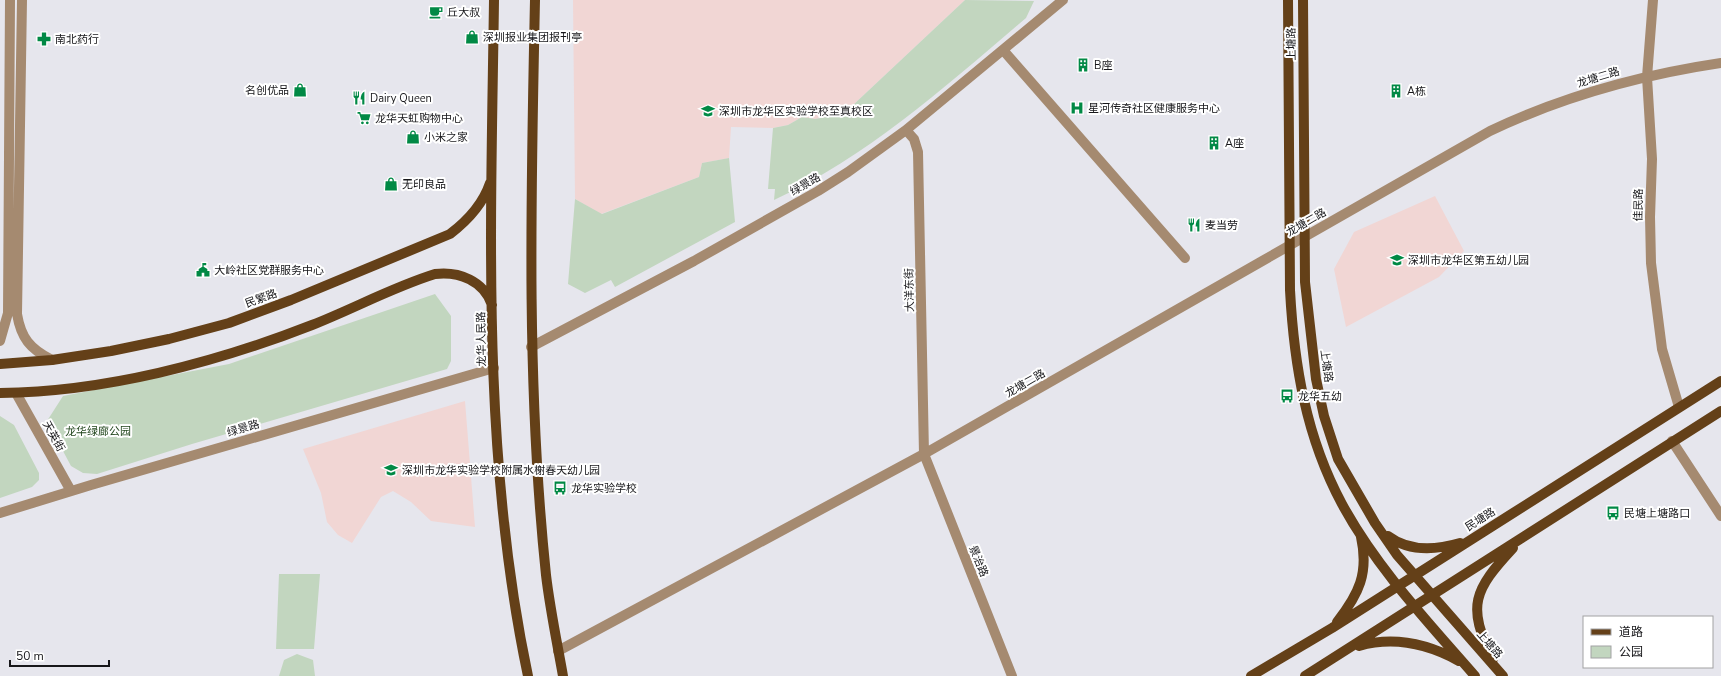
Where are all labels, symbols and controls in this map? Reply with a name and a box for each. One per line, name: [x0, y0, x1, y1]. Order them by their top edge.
cafe icon: 丘大叔: [428, 4, 444, 20]
place label: 丘大叔: [447, 5, 480, 20]
street label: 上塘路: [1284, 27, 1299, 61]
shop icon: 深圳报业集团报刊亭: [464, 29, 480, 45]
place label: 深圳报业集团报刊亭: [483, 30, 582, 45]
pharmacy icon: 南北药行: [36, 31, 52, 47]
place label: 南北药行: [55, 32, 99, 47]
building icon: B座: [1075, 57, 1091, 73]
place label: B座: [1094, 58, 1112, 73]
street label: 龙塘二路: [1575, 64, 1621, 91]
shop icon: 名创优品: [292, 82, 308, 98]
place label: 名创优品: [245, 83, 289, 98]
building icon: A栋: [1388, 83, 1404, 99]
place label: A栋: [1407, 84, 1426, 99]
restaurant icon: Dairy Queen: [351, 90, 367, 106]
place label: Dairy Queen: [370, 91, 432, 106]
hospital icon: 星河传奇社区健康服务中心: [1069, 100, 1085, 116]
place label: 星河传奇社区健康服务中心: [1088, 101, 1220, 116]
school or university icon: 深圳市龙华区实验学校至真校区: [700, 103, 716, 119]
place label: 深圳市龙华区实验学校至真校区: [719, 104, 873, 119]
supermarket icon: 龙华天虹购物中心: [356, 110, 372, 126]
place label: 龙华天虹购物中心: [375, 111, 463, 126]
shop icon: 小米之家: [405, 129, 421, 145]
place label: 小米之家: [424, 130, 468, 145]
building icon: A座: [1206, 135, 1222, 151]
place label: A座: [1225, 136, 1244, 151]
street label: 绿景路: [787, 170, 823, 199]
shop icon: 无印良品: [383, 176, 399, 192]
place label: 无印良品: [402, 177, 446, 192]
street label: 佳民路: [1631, 188, 1646, 222]
street label: 龙塘二路: [1283, 205, 1329, 240]
restaurant icon: 麦当劳: [1186, 217, 1202, 233]
place label: 麦当劳: [1205, 218, 1238, 233]
school or university icon: 深圳市龙华区第五幼儿园: [1389, 252, 1405, 268]
place label: 深圳市龙华区第五幼儿园: [1408, 253, 1529, 268]
public building icon: 大岭社区党群服务中心: [195, 262, 211, 278]
place label: 大岭社区党群服务中心: [214, 263, 324, 278]
street label: 大洋东街: [902, 268, 917, 312]
street label: 民繁路: [243, 286, 279, 311]
street label: 龙华人民路: [474, 311, 489, 367]
street label: 上塘路: [1317, 349, 1336, 383]
street label: 龙塘二路: [1002, 366, 1048, 401]
bus stop icon: 龙华五幼: [1279, 388, 1295, 404]
place label: 龙华五幼: [1298, 389, 1342, 404]
street label: 绿景路: [225, 417, 261, 440]
street label: 天英街: [39, 418, 68, 454]
park label: 龙华绿廊公园: [65, 424, 131, 439]
school or university icon: 深圳市龙华实验学校附属水榭春天幼儿园: [383, 462, 399, 478]
place label: 深圳市龙华实验学校附属水榭春天幼儿园: [402, 463, 600, 478]
bus stop icon: 龙华实验学校: [552, 480, 568, 496]
place label: 龙华实验学校: [571, 481, 637, 496]
street label: 民塘路: [1462, 504, 1498, 535]
bus stop icon: 民塘上塘路口: [1605, 505, 1621, 521]
place label: 民塘上塘路口: [1624, 506, 1690, 521]
street label: 景治路: [965, 543, 992, 579]
legend: [1583, 616, 1713, 668]
text: 道路: [1619, 624, 1643, 640]
street label: 上塘路: [1473, 627, 1506, 662]
scale bar: [10, 642, 109, 668]
text: 公园: [1619, 644, 1643, 660]
text: 50 m: [16, 648, 44, 664]

